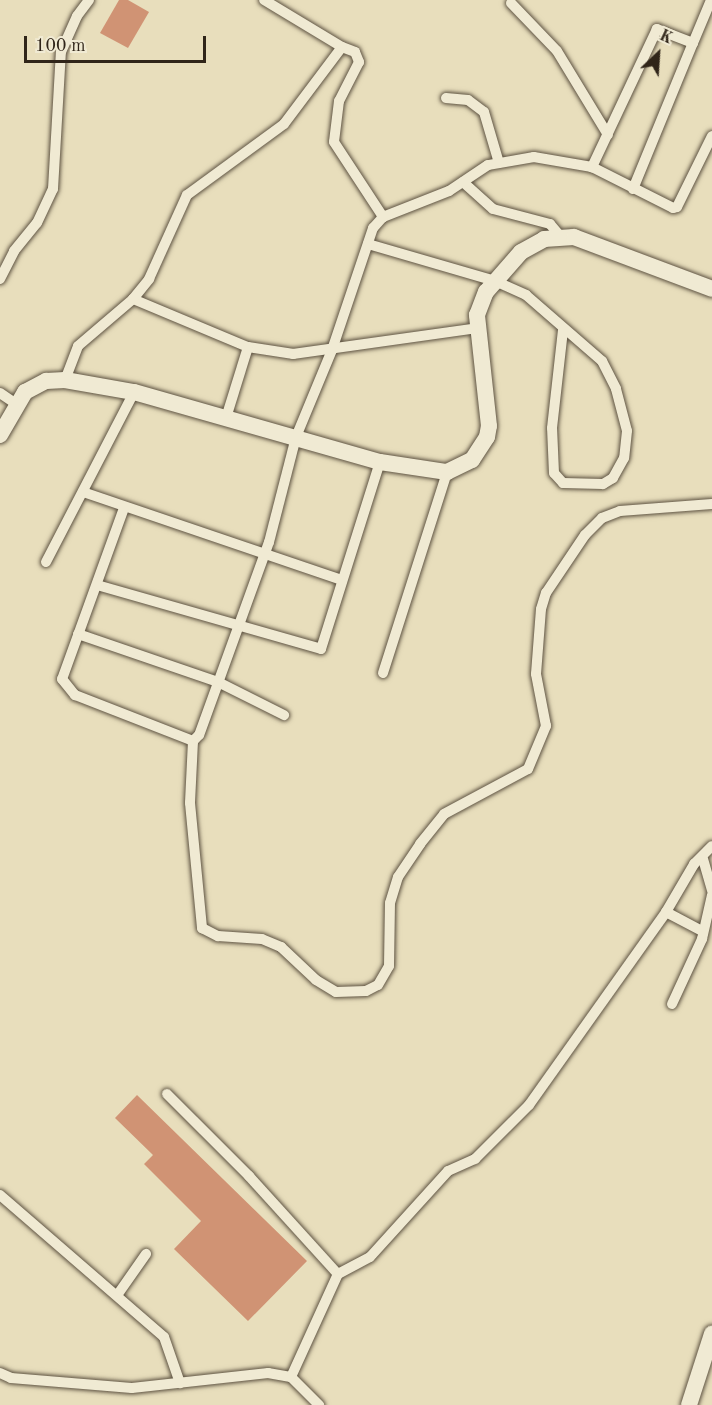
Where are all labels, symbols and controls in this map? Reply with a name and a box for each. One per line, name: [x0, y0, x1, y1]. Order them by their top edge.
scale bar: [27, 24, 208, 62]
north arrow: [628, 24, 688, 84]
text: K: [657, 28, 675, 48]
text: 100 m: [35, 37, 86, 55]

